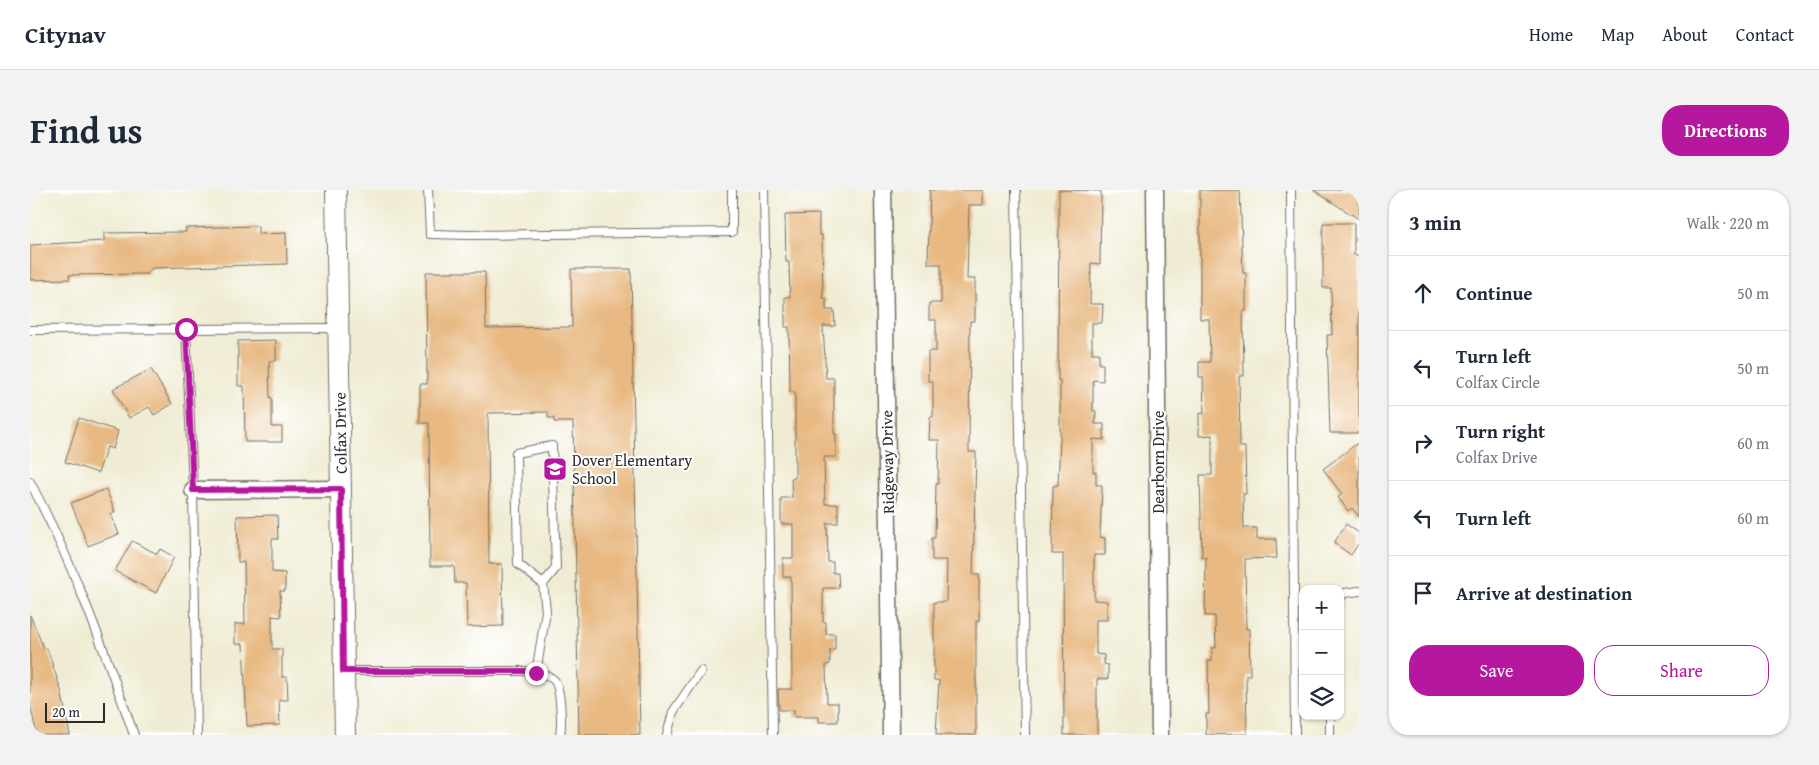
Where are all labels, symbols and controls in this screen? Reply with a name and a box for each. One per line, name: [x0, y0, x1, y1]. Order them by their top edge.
text: Citynav: [25, 17, 106, 52]
text: Home: [1529, 21, 1573, 48]
text: Map: [1601, 21, 1634, 48]
text: About: [1662, 21, 1708, 48]
text: Contact: [1736, 21, 1794, 48]
text: Find us: [30, 105, 143, 156]
button: Directions: [1662, 105, 1789, 156]
text: 3 min: [1409, 207, 1461, 238]
text: Walk · 220 m: [1686, 211, 1769, 235]
icon: ahead: [1409, 279, 1437, 307]
text: Continue: [1456, 279, 1533, 307]
text: 50 m: [1737, 281, 1769, 305]
route start: [175, 318, 198, 341]
text: Turn left: [1456, 342, 1531, 370]
icon: left: [1409, 354, 1437, 382]
text: 50 m: [1737, 356, 1769, 380]
text: Colfax Circle: [1456, 370, 1540, 394]
street label: Colfax Drive: [327, 392, 353, 474]
street label: Ridgeway Drive: [874, 410, 900, 514]
street label: Dearborn Drive: [1146, 411, 1170, 513]
text: Turn right: [1456, 417, 1545, 445]
icon: right: [1409, 429, 1437, 457]
text: 60 m: [1737, 431, 1769, 455]
text: Colfax Drive: [1456, 445, 1538, 469]
place label: Dover Elementary School: [572, 448, 692, 490]
school or university icon: Dover Elementary School: [542, 456, 568, 482]
icon: left: [1409, 504, 1437, 532]
text: Turn left: [1456, 504, 1531, 532]
text: 60 m: [1737, 506, 1769, 530]
icon: arrive: [1409, 579, 1437, 607]
text: Arrive at destination: [1456, 579, 1632, 607]
map controls: [1299, 585, 1344, 720]
button: +: [1299, 585, 1344, 630]
button: −: [1299, 630, 1344, 675]
button: Save: [1409, 645, 1584, 696]
button: Share: [1594, 645, 1769, 696]
route end: [525, 662, 548, 685]
button: layers: [1299, 675, 1344, 720]
scale bar: [45, 700, 105, 723]
text: 20 m: [52, 702, 80, 722]

